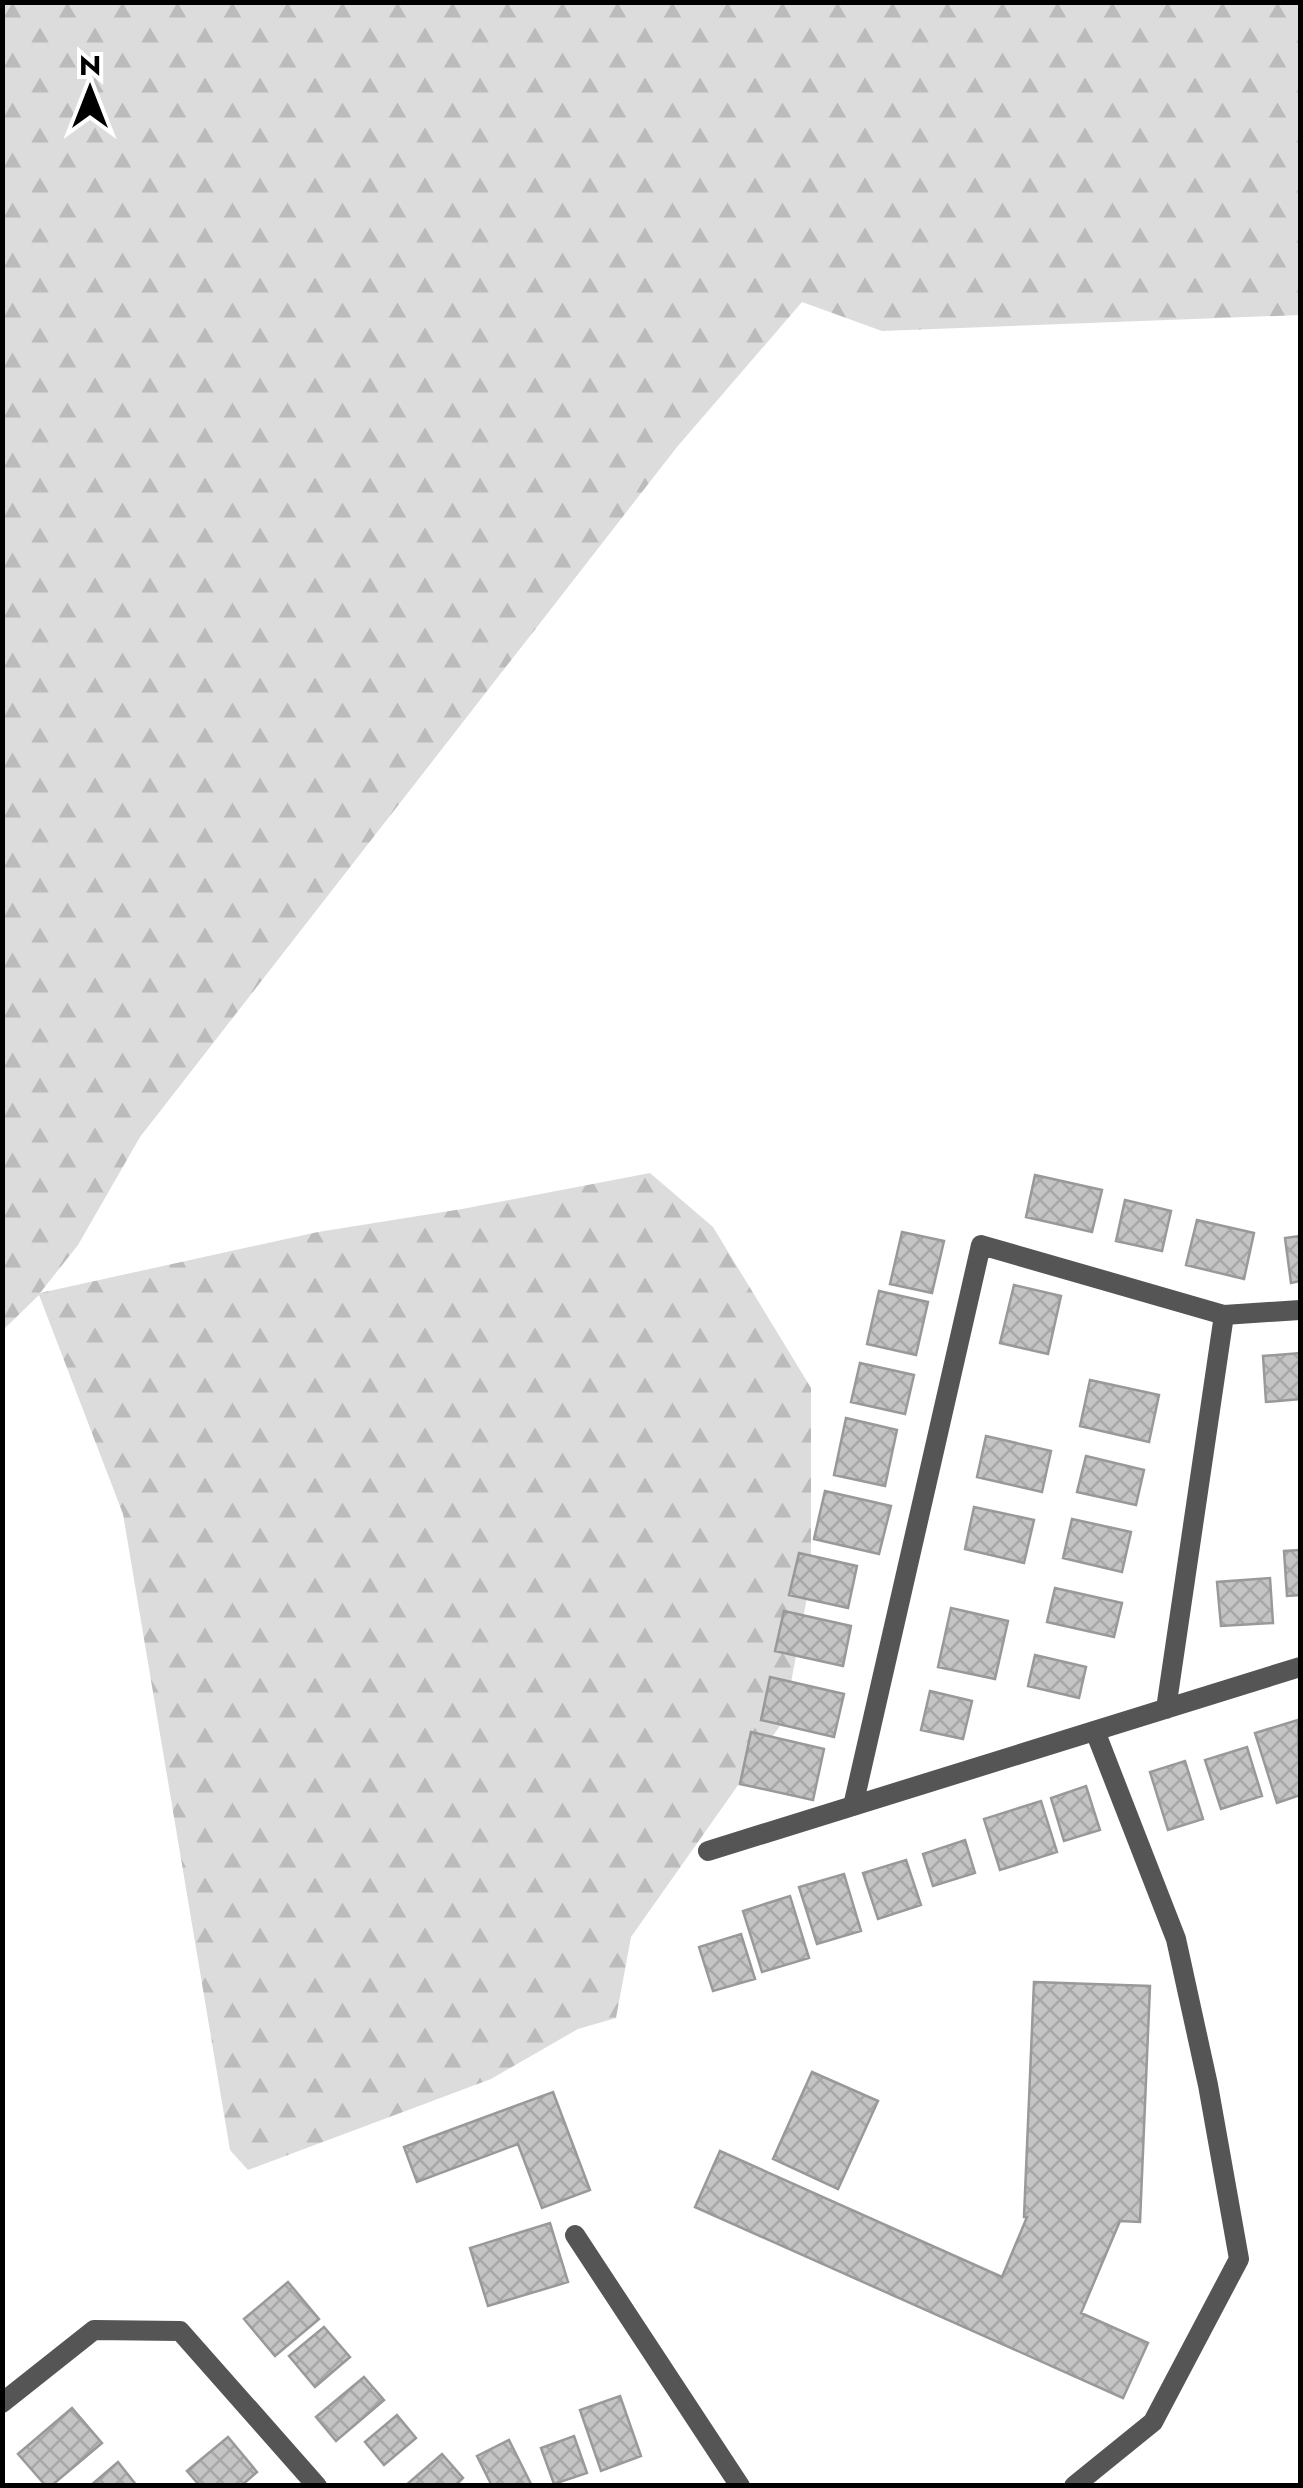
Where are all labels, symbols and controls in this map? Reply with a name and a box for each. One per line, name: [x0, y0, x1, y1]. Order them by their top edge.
north arrow: [40, 40, 140, 140]
text: N: [79, 45, 101, 86]

